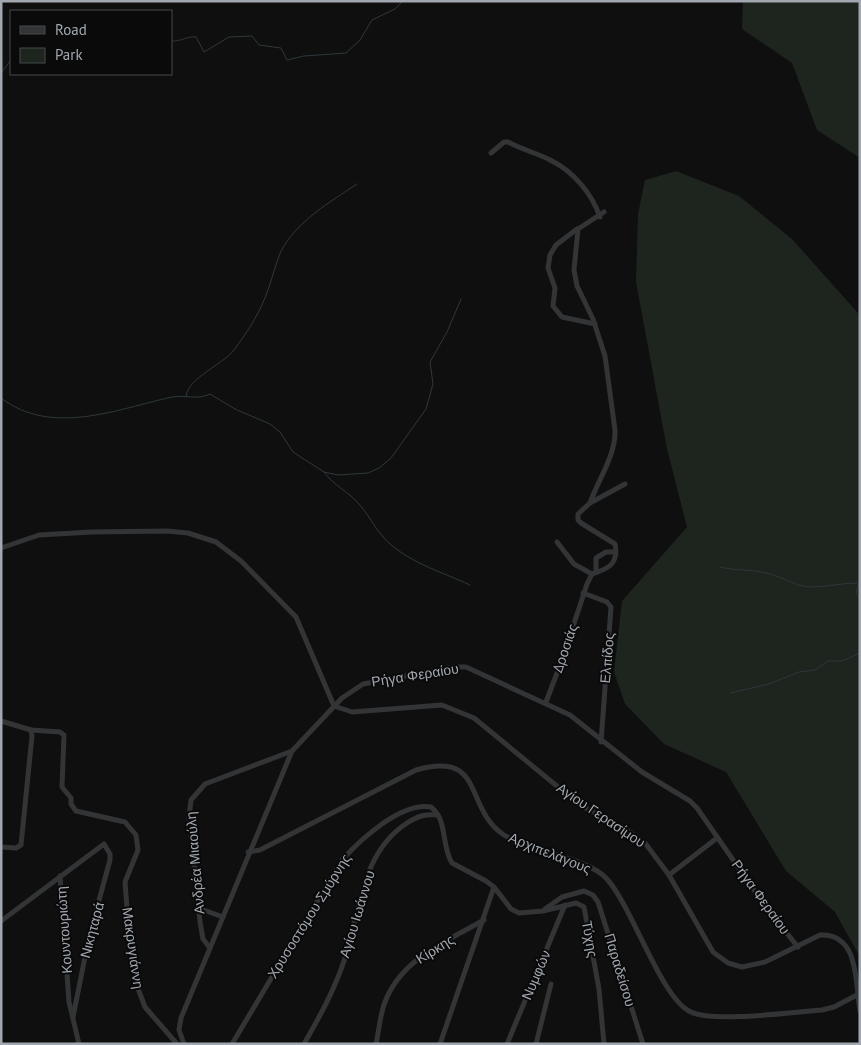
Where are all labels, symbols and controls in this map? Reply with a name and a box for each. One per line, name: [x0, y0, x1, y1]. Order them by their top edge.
legend: [10, 10, 172, 75]
text: Road: [55, 20, 87, 39]
text: Park: [55, 45, 83, 64]
street label: Δροσιάς: [548, 621, 582, 675]
street label: Ελπίδος: [596, 632, 618, 684]
street label: Ρήγα Φεραίου: [370, 659, 460, 691]
street label: Αγίου Γερασίμου: [553, 779, 649, 851]
street label: Ανδρέα Μιαούλη: [182, 811, 208, 915]
street label: Αρχιπελάγους: [506, 828, 594, 878]
street label: Χρυσοστόμου Σμύρνης: [263, 850, 355, 982]
street label: Ρήγα Φεραίου: [728, 856, 794, 938]
street label: Αγίου Ιωάννου: [335, 868, 379, 960]
street label: Κουντουριώτη: [52, 886, 76, 974]
street label: Νικηταρά: [76, 900, 108, 960]
street label: Μακρυγιάννη: [118, 906, 148, 990]
street label: Τύχης: [578, 919, 602, 959]
street label: Κίρκης: [412, 930, 458, 968]
street label: Παραδείσου: [600, 931, 640, 1009]
street label: Νυμφών: [517, 947, 555, 1003]

